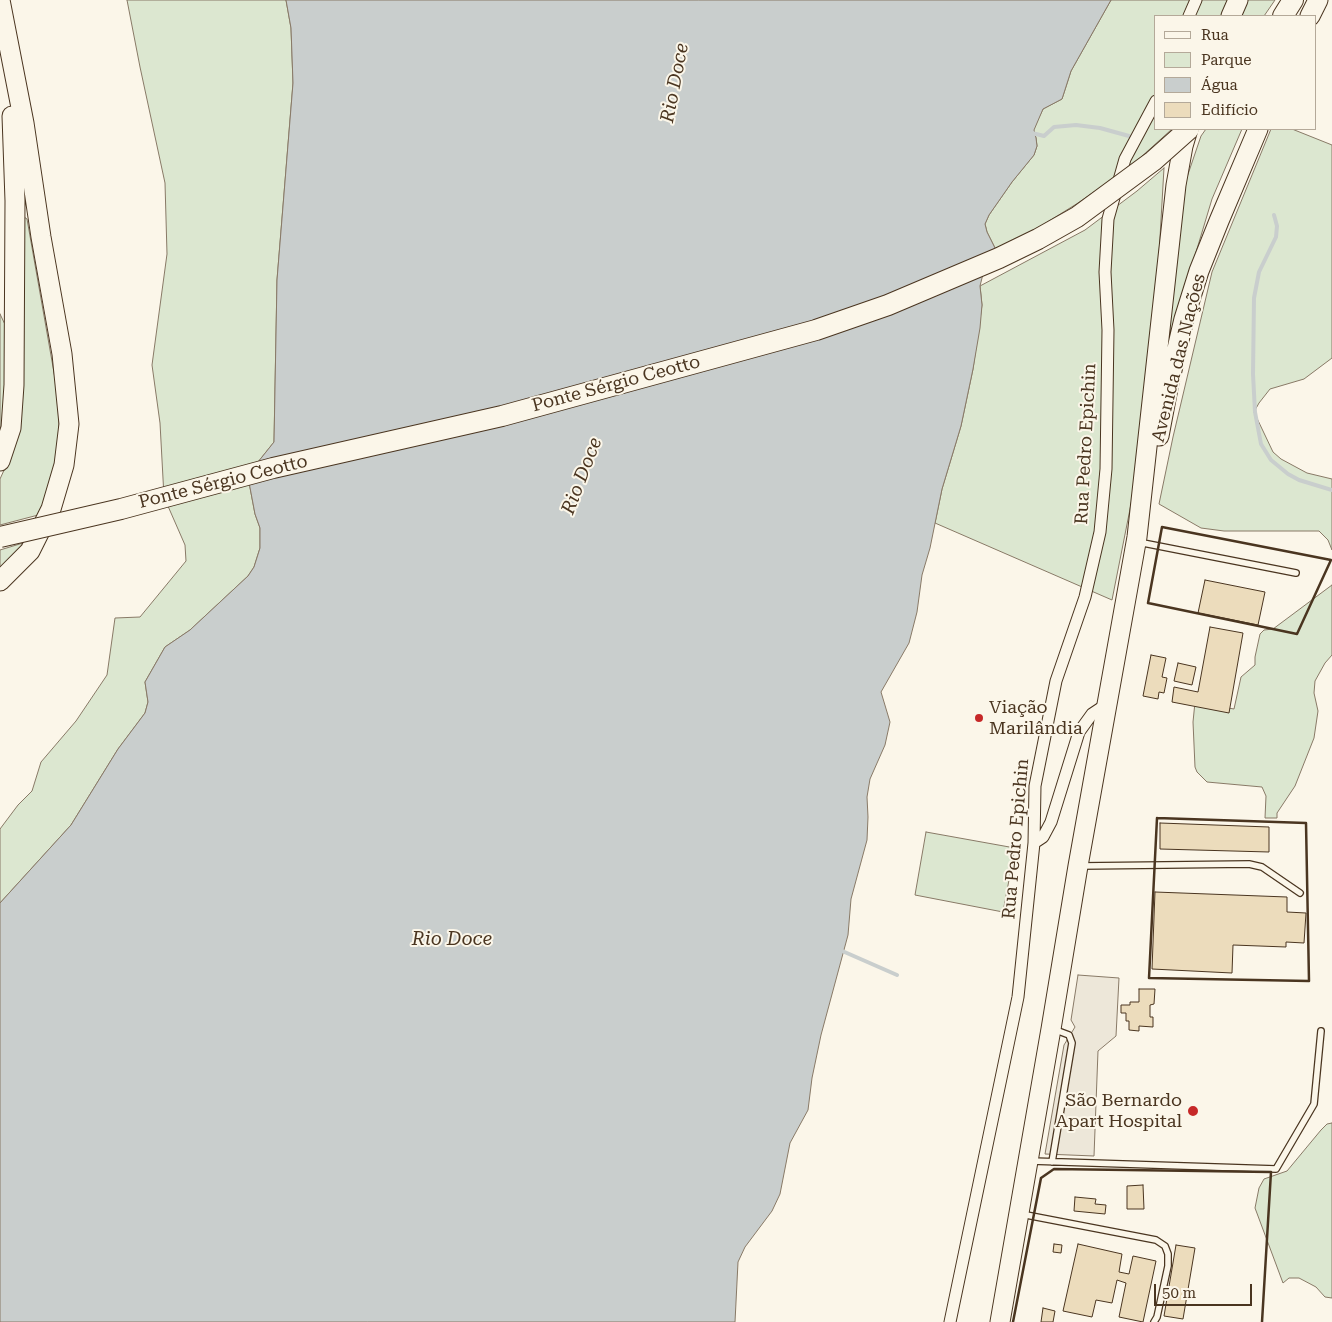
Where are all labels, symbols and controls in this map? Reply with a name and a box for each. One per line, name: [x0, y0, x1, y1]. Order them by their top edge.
legend: [1154, 15, 1317, 130]
text: Rua: [1201, 26, 1229, 44]
water label: Rio Doce: [656, 41, 694, 125]
text: Parque: [1201, 51, 1252, 69]
text: Água: [1201, 76, 1238, 94]
text: Edifício: [1201, 101, 1258, 119]
street label: Avenida das Nações: [1148, 272, 1210, 444]
street label: Ponte Sérgio Ceotto: [529, 351, 703, 417]
street label: Rua Pedro Epichin: [1071, 363, 1101, 525]
water label: Rio Doce: [557, 434, 607, 518]
street label: Ponte Sérgio Ceotto: [136, 451, 310, 513]
place label: Viação Marilândia: [989, 697, 1083, 740]
marker: Viação Marilândia: [973, 712, 985, 724]
street label: Rua Pedro Epichin: [998, 758, 1034, 920]
water label: Rio Doce: [412, 928, 492, 950]
place label: São Bernardo Apart Hospital: [1055, 1090, 1182, 1132]
marker: São Bernardo Apart Hospital: [1186, 1104, 1200, 1118]
scale bar: [1157, 1274, 1254, 1306]
text: 50 m: [1162, 1284, 1196, 1302]

